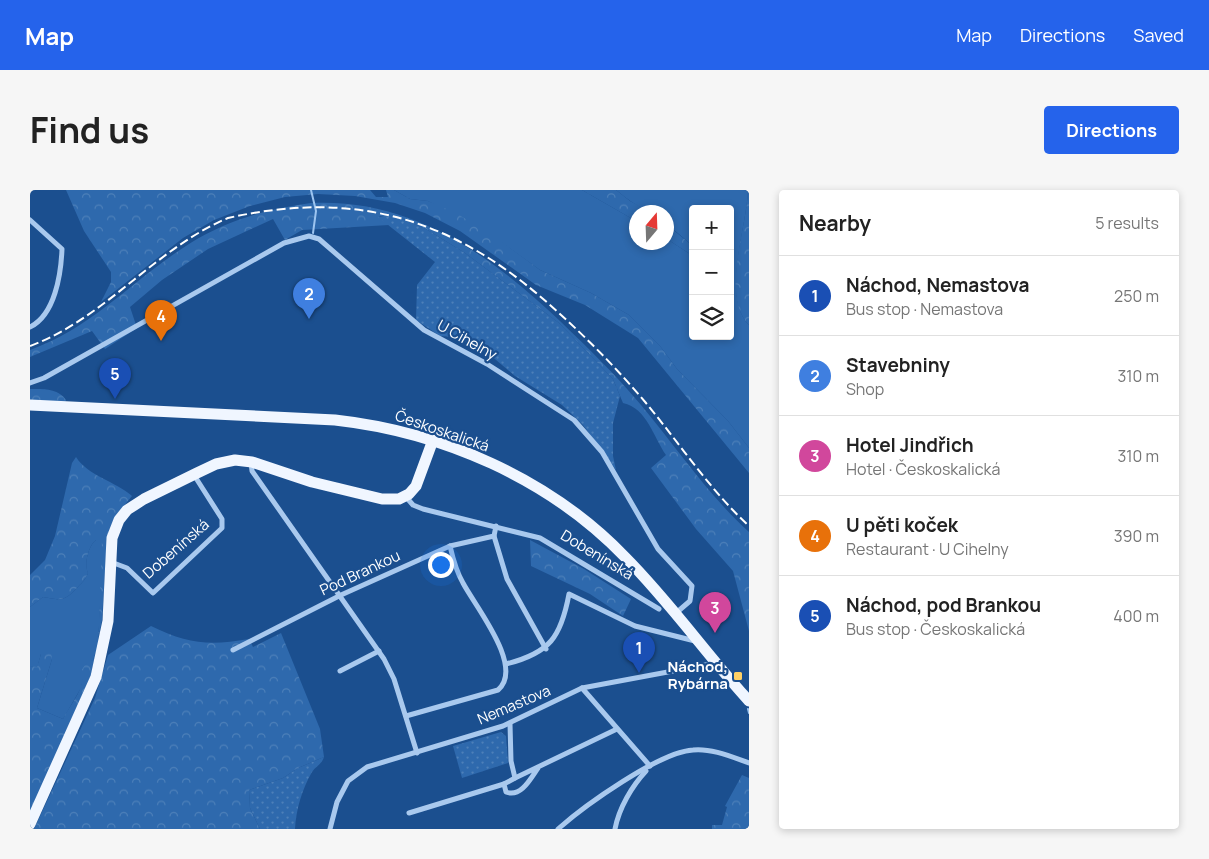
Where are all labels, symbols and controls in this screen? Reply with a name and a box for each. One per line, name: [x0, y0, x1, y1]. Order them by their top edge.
text: Map: [25, 19, 74, 52]
text: Map: [956, 23, 992, 47]
text: Directions: [1020, 23, 1105, 47]
text: Saved: [1133, 23, 1184, 47]
text: Find us: [30, 106, 149, 154]
button: Directions: [1044, 106, 1179, 154]
north arrow: [629, 205, 674, 250]
map controls: [689, 205, 734, 340]
button: +: [689, 205, 734, 250]
text: Nearby: [799, 209, 871, 237]
text: 5 results: [1095, 212, 1159, 234]
button: −: [689, 250, 734, 295]
text: Náchod, Nemastova: [846, 272, 1030, 298]
pin: 2: [293, 278, 325, 319]
text: 1: [811, 285, 819, 307]
text: 250 m: [1114, 285, 1159, 307]
button: layers: [689, 295, 734, 340]
text: Bus stop · Nemastova: [846, 298, 1003, 320]
pin: 4: [145, 300, 177, 341]
street label: U Cihelny: [434, 315, 501, 365]
text: Stavebniny: [846, 352, 950, 378]
pin: 5: [99, 358, 131, 399]
text: 2: [810, 365, 820, 387]
text: 310 m: [1117, 365, 1159, 387]
text: Shop: [846, 378, 884, 400]
street label: Českoskalická: [392, 405, 492, 456]
text: Hotel Jindřich: [846, 432, 974, 458]
text: 3: [810, 445, 820, 467]
text: 310 m: [1117, 445, 1159, 467]
text: Hotel · Českoskalická: [846, 458, 1000, 480]
text: U pěti koček: [846, 512, 958, 538]
street label: Dobenínská: [138, 514, 213, 583]
street label: Dobenínská: [557, 525, 638, 585]
text: 4: [810, 525, 820, 547]
text: 390 m: [1114, 525, 1159, 547]
text: Restaurant · U Cihelny: [846, 538, 1009, 560]
street label: Pod Brankou: [316, 545, 403, 600]
your location: [428, 552, 454, 578]
pin: 3: [699, 592, 731, 633]
text: Náchod, pod Brankou: [846, 592, 1041, 618]
text: 5: [810, 605, 820, 627]
text: 400 m: [1113, 605, 1159, 627]
text: Bus stop · Českoskalická: [846, 618, 1025, 640]
pin: 1: [623, 632, 655, 673]
place label: Náchod, Rybárna: [667, 656, 728, 694]
marker: Náchod, Rybárna: [732, 670, 744, 682]
street label: Nemastova: [474, 680, 554, 729]

